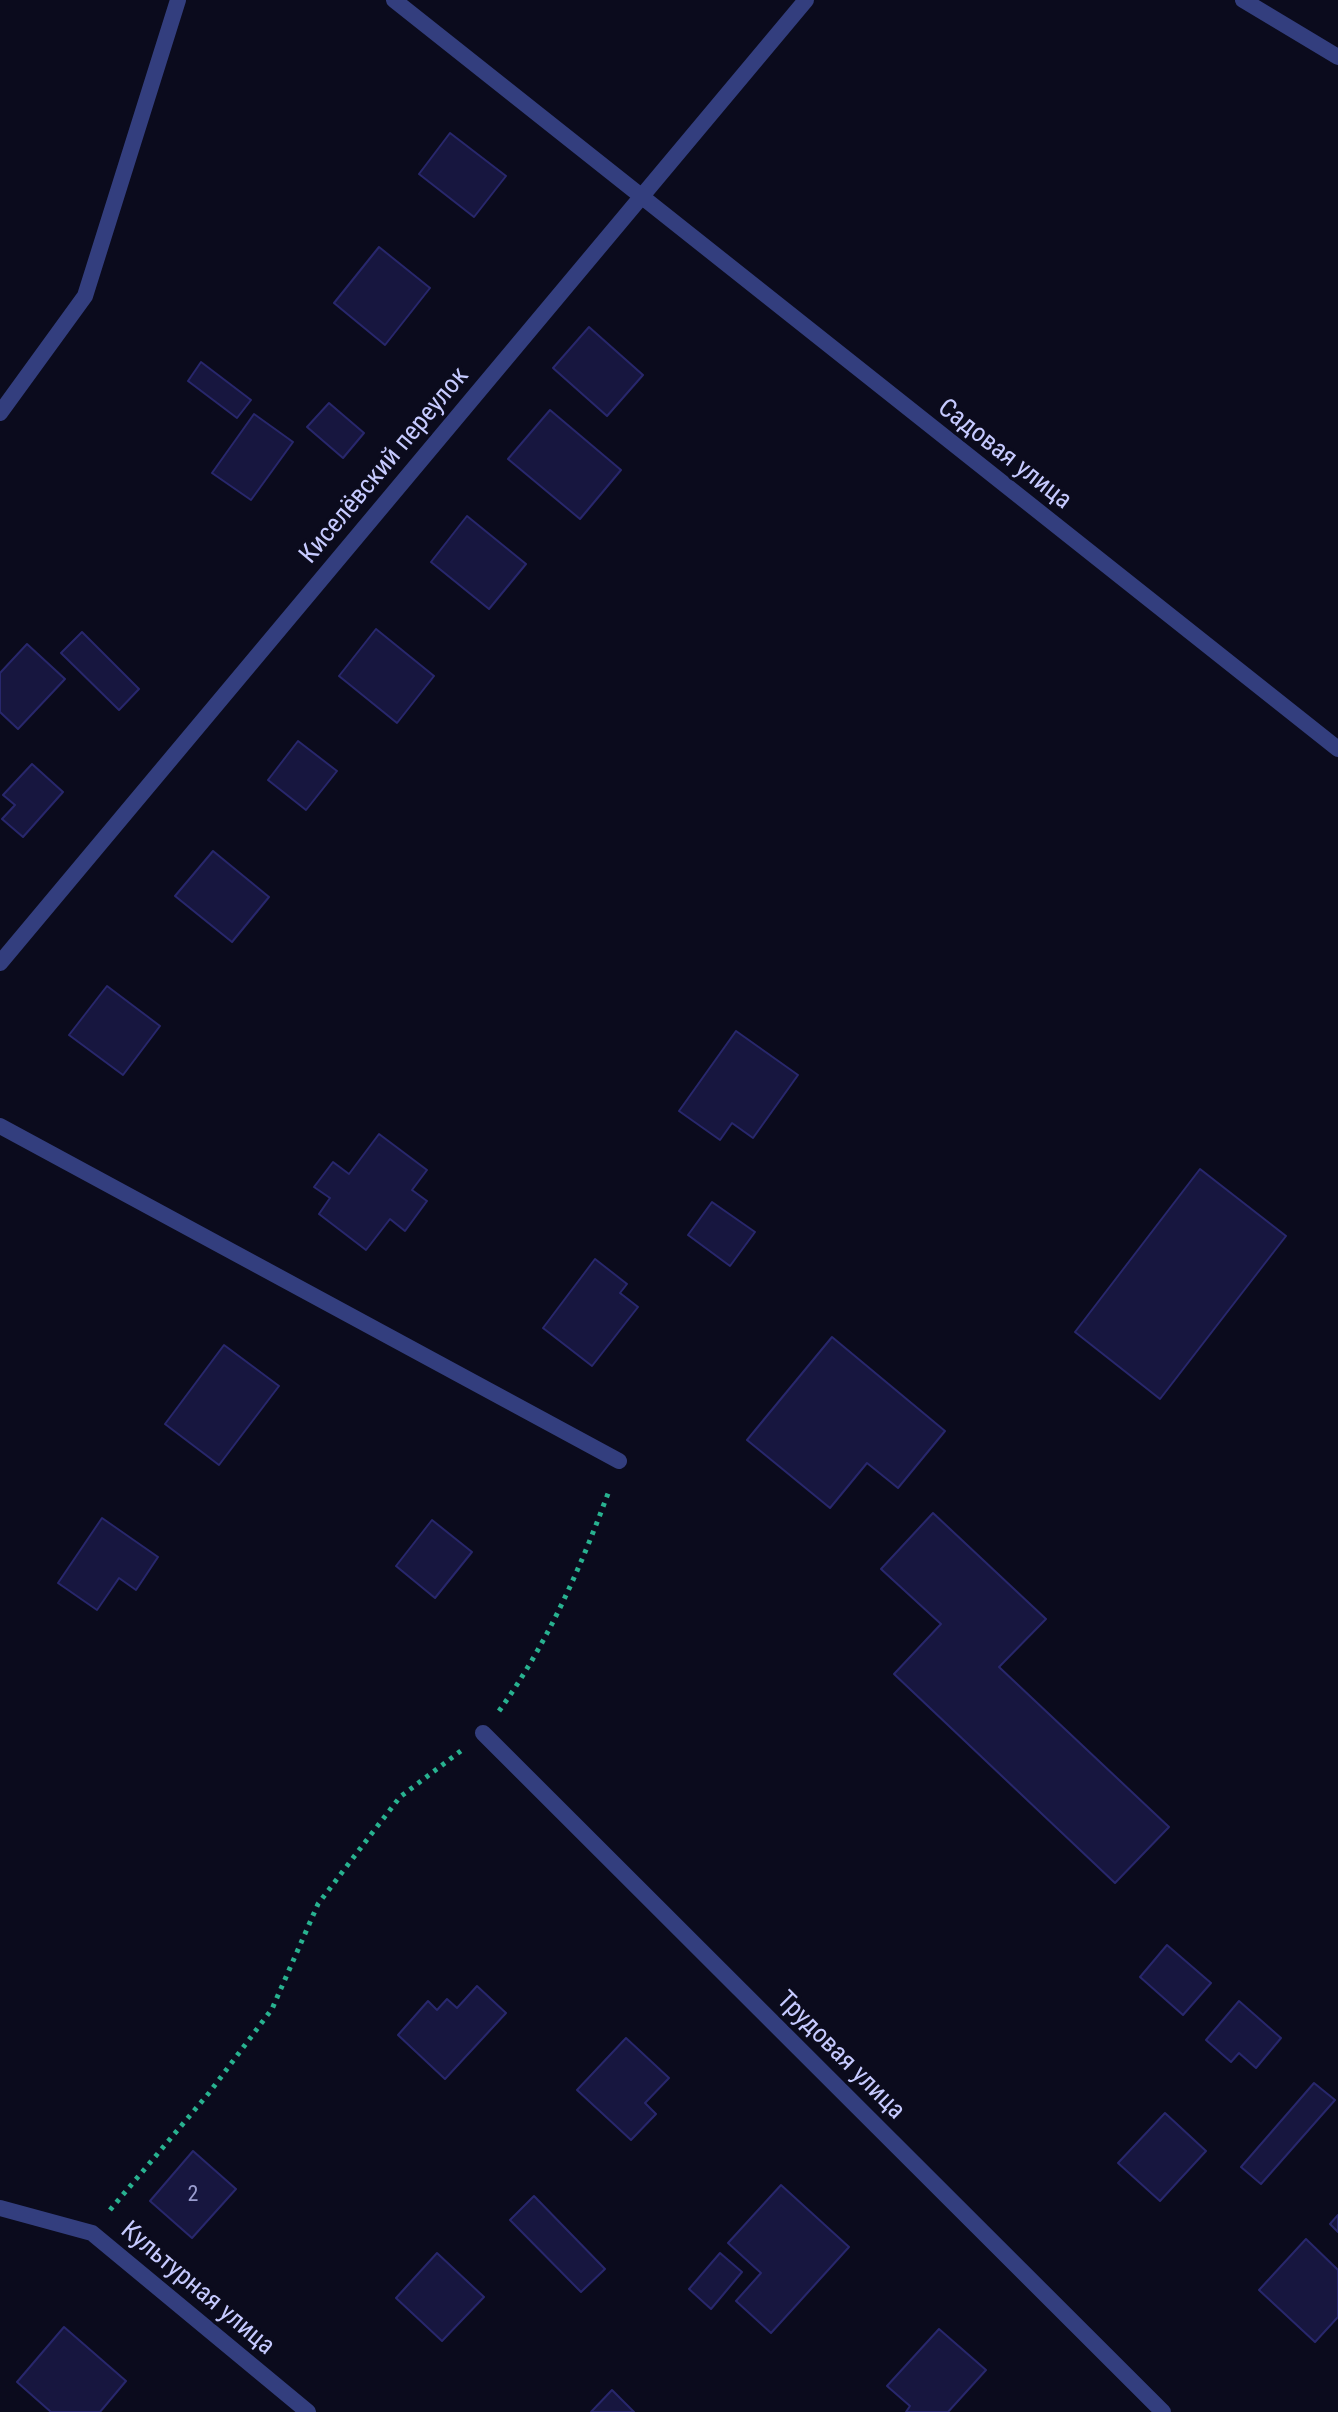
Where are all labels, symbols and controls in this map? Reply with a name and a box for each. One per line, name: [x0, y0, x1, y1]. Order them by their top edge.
street label: Киселёвский переулок: [294, 362, 476, 570]
street label: Садовая улица: [931, 393, 1077, 517]
street label: Трудовая улица: [769, 1985, 911, 2127]
house number: 2: [188, 2182, 198, 2208]
street label: Культурная улица: [114, 2216, 280, 2362]

